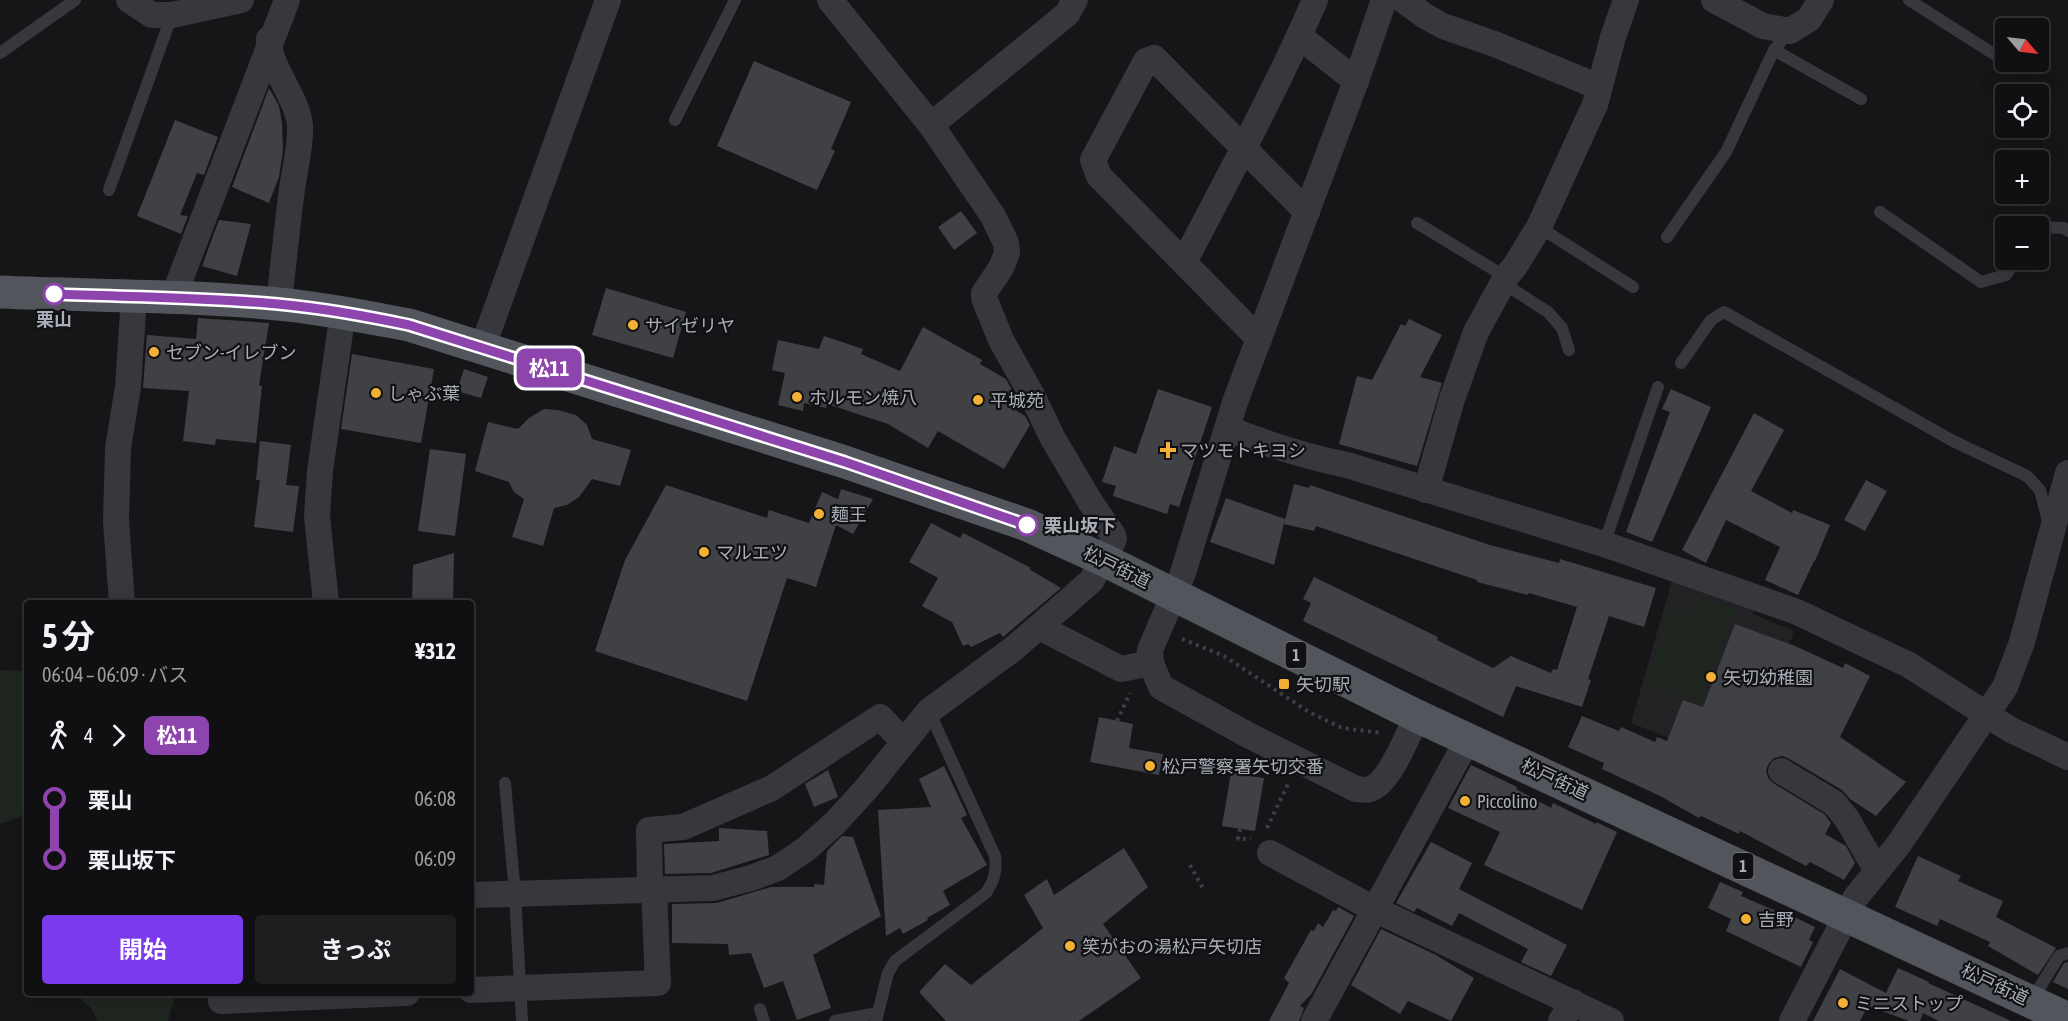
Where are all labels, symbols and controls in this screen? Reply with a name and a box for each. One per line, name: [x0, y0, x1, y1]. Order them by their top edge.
north arrow: [1995, 18, 2049, 72]
map controls: [1995, 18, 2049, 270]
button: locate: [1995, 84, 2049, 138]
button: +: [1995, 150, 2049, 204]
button: −: [1995, 216, 2049, 270]
marker: 栗山: [43, 283, 65, 305]
place label: 栗山: [36, 309, 72, 330]
place label: サイゼリヤ: [645, 315, 735, 336]
marker: サイゼリヤ: [626, 318, 640, 332]
place label: セブン-イレブン: [166, 342, 297, 363]
marker: セブン-イレブン: [147, 345, 161, 359]
line badge: 松11: [514, 348, 584, 388]
text: 松11: [529, 356, 569, 380]
place label: しゃぶ葉: [388, 383, 460, 404]
marker: しゃぶ葉: [369, 386, 383, 400]
place label: ホルモン焼八: [809, 387, 917, 408]
marker: ホルモン焼八: [790, 390, 804, 404]
place label: 平城苑: [990, 390, 1044, 411]
marker: 平城苑: [971, 393, 985, 407]
place label: マツモトキヨシ: [1180, 440, 1306, 461]
marker: マツモトキヨシ: [1161, 443, 1175, 457]
place label: 麺王: [831, 504, 867, 525]
marker: 麺王: [812, 507, 826, 521]
marker: 栗山坂下: [1016, 514, 1038, 536]
place label: 栗山坂下: [1044, 515, 1116, 536]
place label: マルエツ: [716, 542, 788, 563]
street label: 松戸街道: [1080, 542, 1154, 592]
marker: マルエツ: [697, 545, 711, 559]
text: 5 分: [42, 617, 95, 655]
text: ¥312: [415, 638, 456, 664]
road number: 1: [1286, 642, 1306, 668]
text: 06:04 – 06:09 · バス: [42, 663, 188, 686]
place label: 矢切幼稚園: [1723, 667, 1813, 688]
marker: 矢切幼稚園: [1704, 670, 1718, 684]
place label: 矢切駅: [1296, 674, 1350, 695]
marker: 矢切駅: [1277, 677, 1291, 691]
icon: walk: [42, 719, 75, 752]
icon: forward: [102, 719, 135, 752]
text: 松11: [156, 723, 197, 747]
text: 4: [84, 724, 93, 747]
street label: 松戸街道: [1518, 754, 1592, 804]
place label: 松戸警察署矢切交番: [1162, 756, 1324, 777]
marker: 松戸警察署矢切交番: [1143, 759, 1157, 773]
text: 栗山: [88, 787, 132, 813]
text: 06:08: [414, 787, 456, 810]
place label: Piccolino: [1477, 791, 1537, 812]
marker: Piccolino: [1458, 794, 1472, 808]
text: 栗山坂下: [88, 847, 176, 873]
text: 06:09: [414, 847, 456, 870]
road number: 1: [1732, 853, 1754, 879]
place label: 吉野: [1758, 909, 1794, 930]
marker: 吉野: [1739, 912, 1753, 926]
button: 開始: [42, 915, 243, 984]
button: きっぷ: [255, 915, 456, 984]
place label: 笑がおの湯松戸矢切店: [1082, 936, 1262, 957]
marker: 笑がおの湯松戸矢切店: [1063, 939, 1077, 953]
street label: 松戸街道: [1958, 959, 2032, 1009]
place label: ミニストップ: [1855, 993, 1963, 1014]
marker: ミニストップ: [1836, 996, 1850, 1010]

